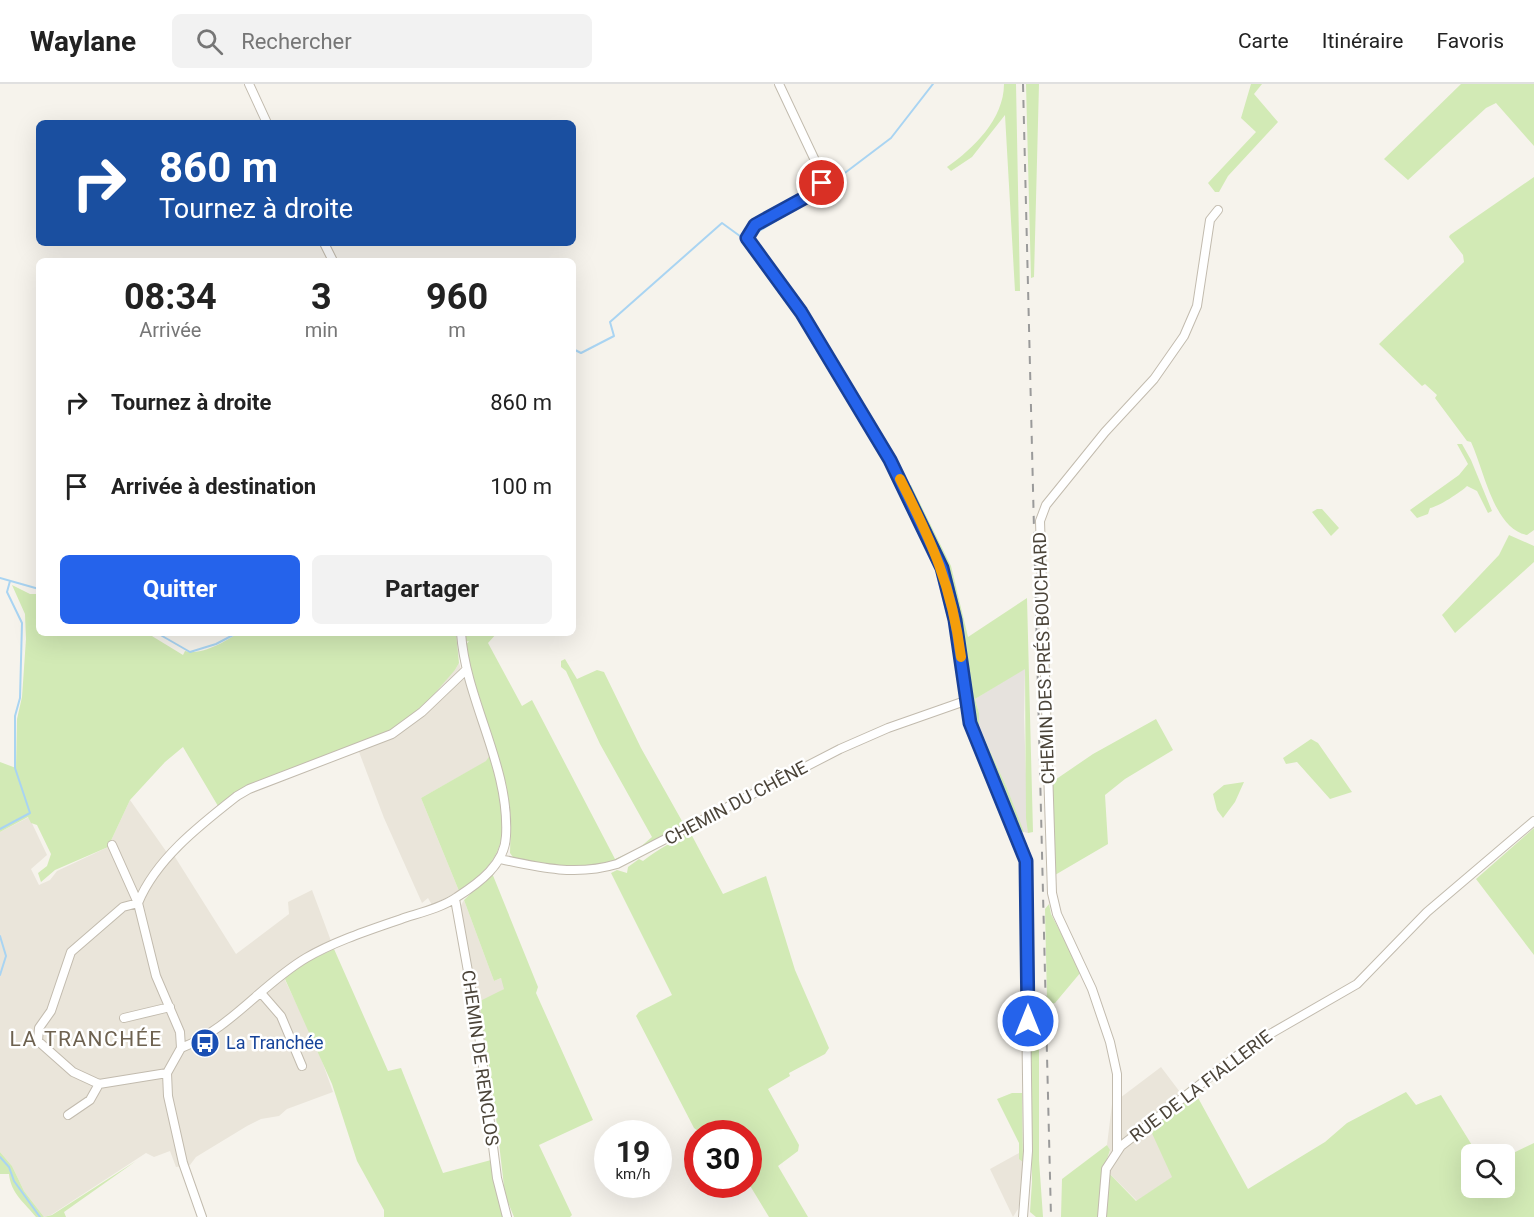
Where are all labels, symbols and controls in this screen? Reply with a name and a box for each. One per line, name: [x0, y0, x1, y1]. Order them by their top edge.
search box: [172, 14, 592, 68]
text: Waylane: [30, 25, 136, 58]
icon: search: [193, 25, 226, 58]
text: Rechercher: [241, 29, 352, 54]
text: Carte: [1238, 29, 1289, 53]
text: Itinéraire: [1322, 29, 1403, 53]
text: Favoris: [1436, 29, 1504, 53]
text: 860 m: [159, 143, 278, 192]
icon: right: [60, 144, 138, 222]
pin: [796, 157, 847, 208]
icon: arrive: [805, 166, 838, 199]
text: Tournez à droite: [159, 193, 353, 225]
text: 08:34: [124, 276, 217, 318]
text: 3: [311, 276, 332, 318]
text: 960: [426, 276, 488, 318]
text: Arrivée: [139, 318, 201, 342]
text: min: [305, 318, 338, 342]
text: m: [448, 318, 466, 342]
icon: right: [60, 386, 93, 419]
text: Tournez à droite: [111, 390, 271, 415]
text: 860 m: [490, 390, 552, 415]
icon: arrive: [60, 470, 93, 503]
text: Arrivée à destination: [111, 474, 316, 499]
text: 100 m: [490, 474, 552, 499]
street label: CHEMIN DES PRÉS BOUCHARD: [1029, 532, 1058, 784]
button: Quitter: [60, 555, 300, 624]
button: Partager: [312, 555, 552, 624]
street label: CHEMIN DU CHÊNE: [661, 756, 811, 849]
street label: CHEMIN DE RENCLOS: [458, 969, 503, 1147]
position arrow: [996, 989, 1060, 1053]
street label: RUE DE LA FIALLERIE: [1125, 1025, 1276, 1146]
district label: LA TRANCHÉE: [9, 1027, 163, 1051]
bus stop icon: La Tranchée: [189, 1027, 221, 1059]
place label: La Tranchée: [226, 1032, 324, 1053]
speed limit sign: 30: [684, 1120, 762, 1198]
text: 19: [616, 1134, 650, 1169]
map controls: [1461, 1144, 1515, 1198]
button: search: [1461, 1144, 1515, 1198]
text: km/h: [615, 1165, 651, 1183]

